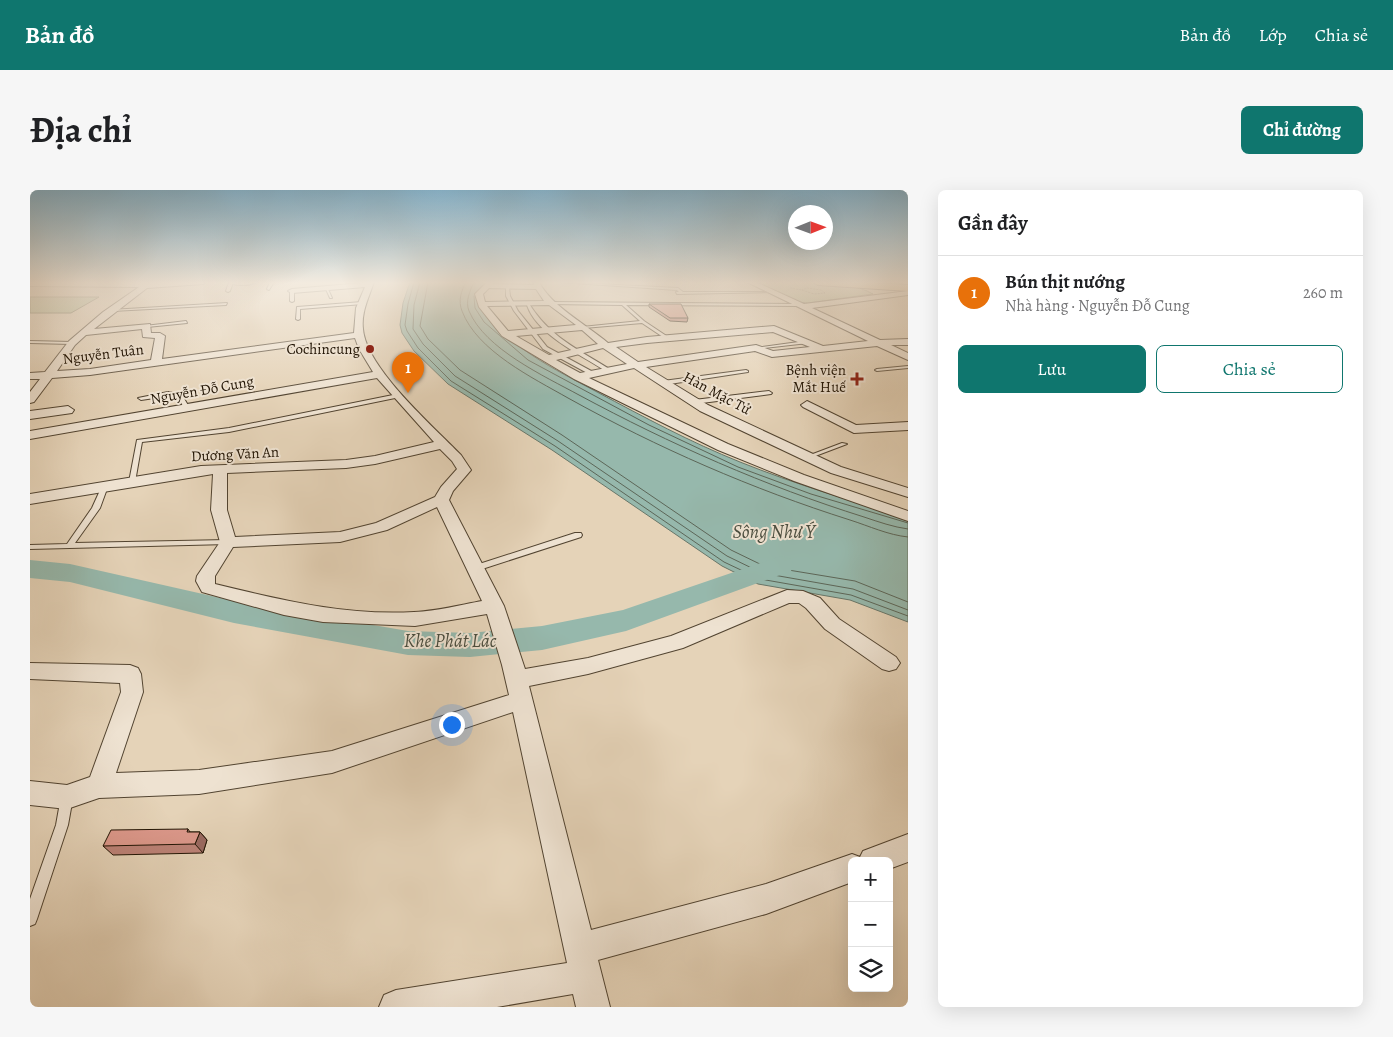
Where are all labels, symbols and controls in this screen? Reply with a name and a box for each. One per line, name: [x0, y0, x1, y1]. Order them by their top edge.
text: Bản đồ: [25, 19, 94, 51]
text: Bản đồ: [1180, 23, 1231, 47]
text: Lớp: [1259, 23, 1287, 47]
text: Chia sẻ: [1315, 23, 1368, 47]
text: Địa chỉ: [30, 106, 132, 154]
button: Chỉ đường: [1241, 106, 1363, 154]
north arrow: [788, 205, 833, 250]
text: Gần đây: [958, 209, 1028, 237]
text: Bún thịt nướng: [1005, 269, 1125, 295]
text: 1: [971, 282, 977, 304]
text: 260 m: [1303, 282, 1343, 304]
text: Nhà hàng · Nguyễn Đỗ Cung: [1005, 295, 1190, 317]
street label: Nguyễn Tuân: [61, 339, 145, 369]
place label: Cochincung: [286, 339, 360, 359]
marker: Cochincung: [364, 343, 376, 355]
button: Lưu: [958, 345, 1146, 393]
button: Chia sẻ: [1156, 345, 1343, 393]
pin: 1: [392, 352, 424, 393]
place label: Bệnh viện Mắt Huế: [785, 360, 846, 397]
street label: Hàn Mặc Tử: [680, 367, 755, 420]
street label: Nguyễn Đỗ Cung: [149, 371, 256, 409]
marker: Bệnh viện Mắt Huế: [850, 372, 864, 386]
street label: Dương Văn An: [190, 442, 280, 466]
water label: Sông Như Ý: [733, 519, 818, 545]
water label: Khe Phát Lác: [404, 628, 497, 654]
your location: [439, 712, 465, 738]
map controls: [848, 857, 893, 992]
button: +: [848, 857, 893, 902]
button: −: [848, 902, 893, 947]
button: layers: [848, 947, 893, 992]

